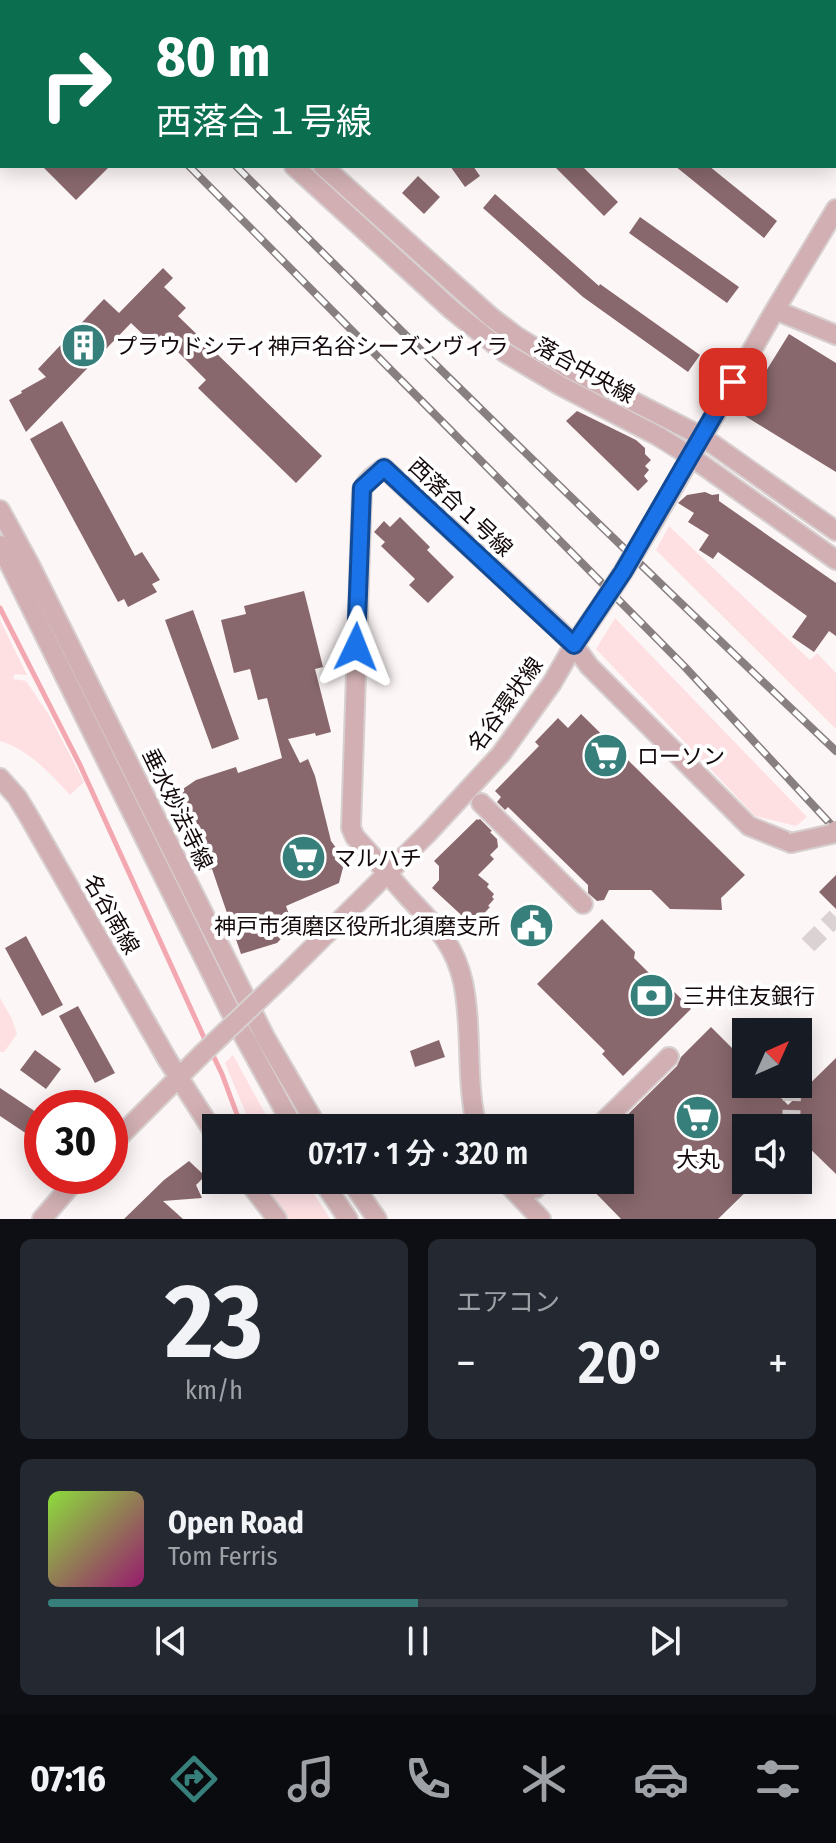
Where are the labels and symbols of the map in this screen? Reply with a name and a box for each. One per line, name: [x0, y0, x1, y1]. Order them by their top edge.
building icon: プラウドシティ神戸名谷シーズンヴィラ: [60, 322, 108, 370]
street label: 落合中央線: [530, 332, 639, 409]
place label: プラウドシティ神戸名谷シーズンヴィラ: [115, 333, 509, 360]
pin: [699, 348, 767, 416]
street label: 西落合１号線: [403, 452, 518, 562]
position arrow: [314, 605, 398, 689]
street label: 名谷環状線: [462, 652, 549, 757]
supermarket icon: ローソン: [582, 732, 630, 780]
place label: ローソン: [637, 743, 725, 770]
street label: 垂水妙法寺線: [136, 744, 219, 874]
supermarket icon: マルハチ: [279, 834, 327, 882]
place label: マルハチ: [334, 845, 422, 872]
street label: 名谷南線: [78, 869, 145, 959]
public building icon: 神戸市須磨区役所北須磨支所: [507, 902, 555, 950]
place label: 神戸市須磨区役所北須磨支所: [214, 913, 500, 940]
bank icon: 三井住友銀行: [628, 972, 676, 1020]
place label: 三井住友銀行: [683, 983, 815, 1010]
north arrow: [732, 1018, 812, 1098]
speed limit sign: 30: [24, 1090, 128, 1194]
supermarket icon: 大丸: [674, 1094, 722, 1142]
place label: 大丸: [676, 1146, 720, 1173]

